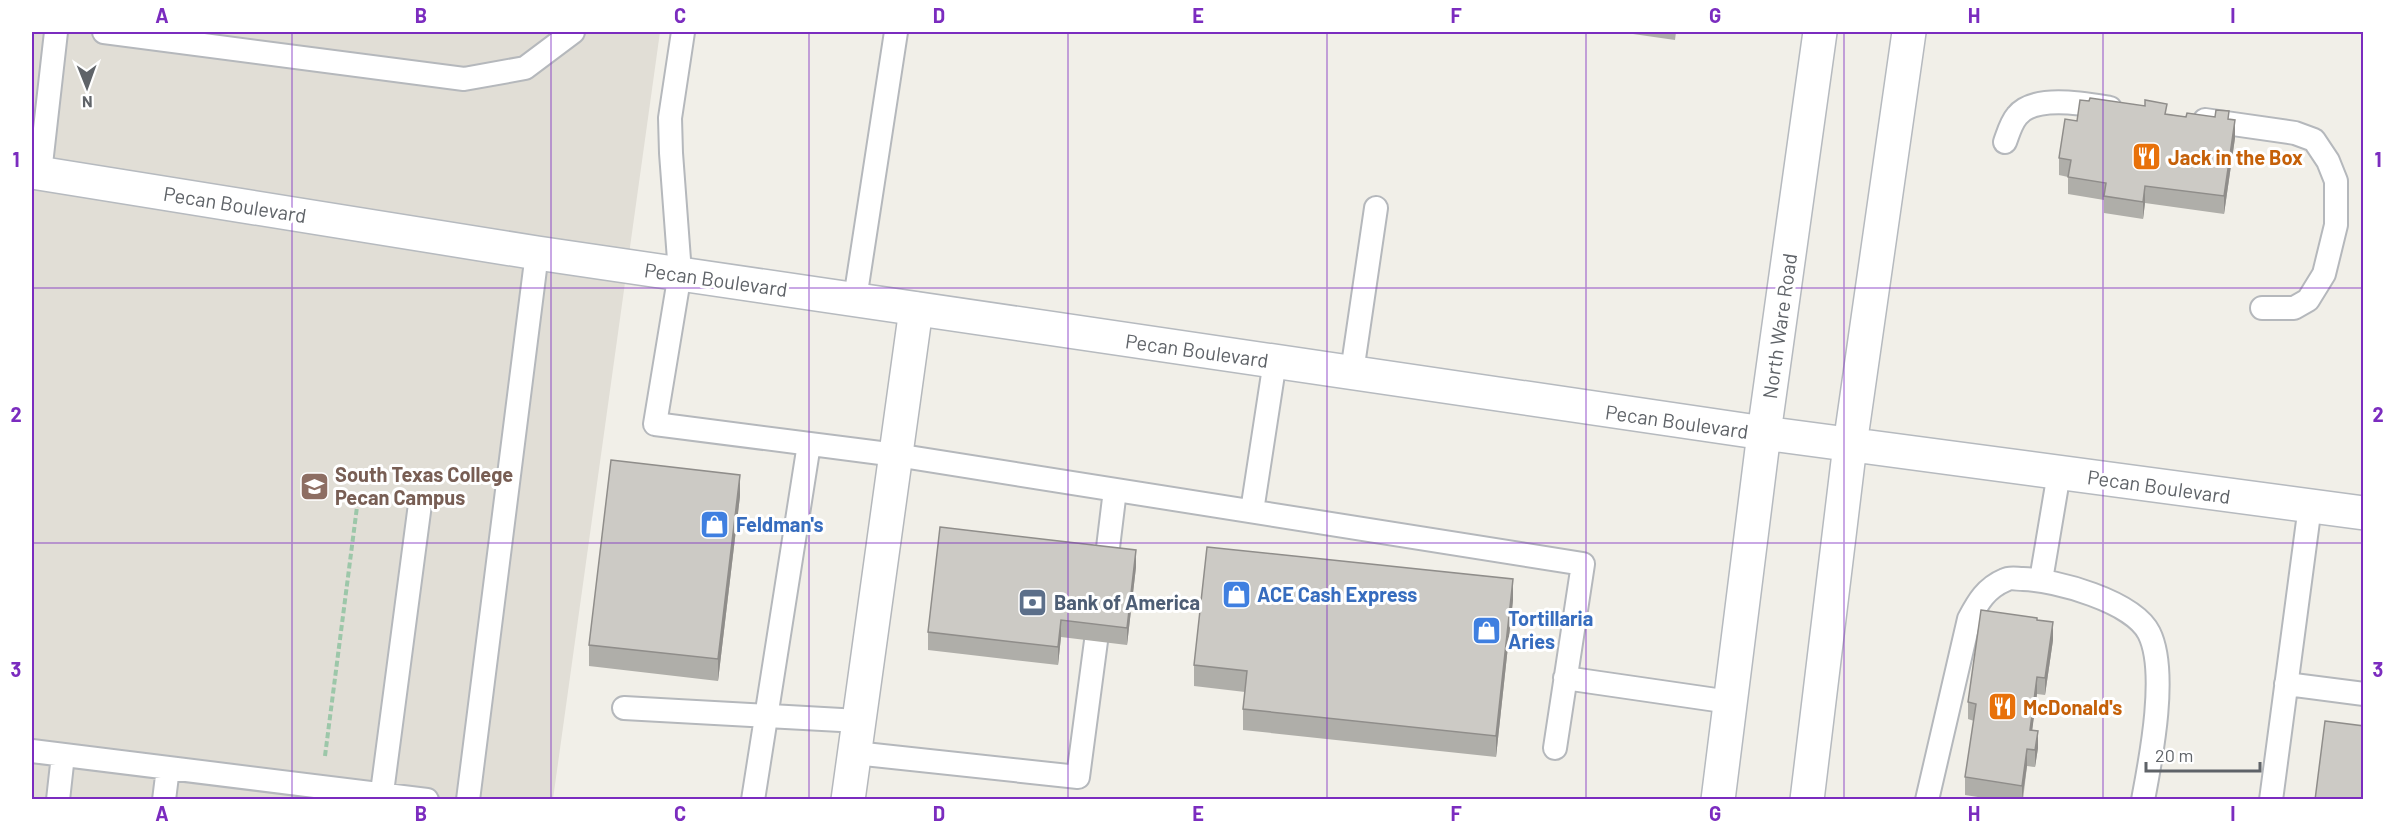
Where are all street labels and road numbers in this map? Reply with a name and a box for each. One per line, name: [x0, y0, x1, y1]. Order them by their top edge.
street label: Pecan Boulevard: [162, 181, 308, 227]
street label: North Ware Road: [1757, 252, 1801, 400]
street label: Pecan Boulevard: [643, 257, 789, 301]
street label: Pecan Boulevard: [1124, 328, 1270, 372]
street label: Pecan Boulevard: [1604, 399, 1750, 443]
street label: Pecan Boulevard: [2086, 464, 2232, 508]

